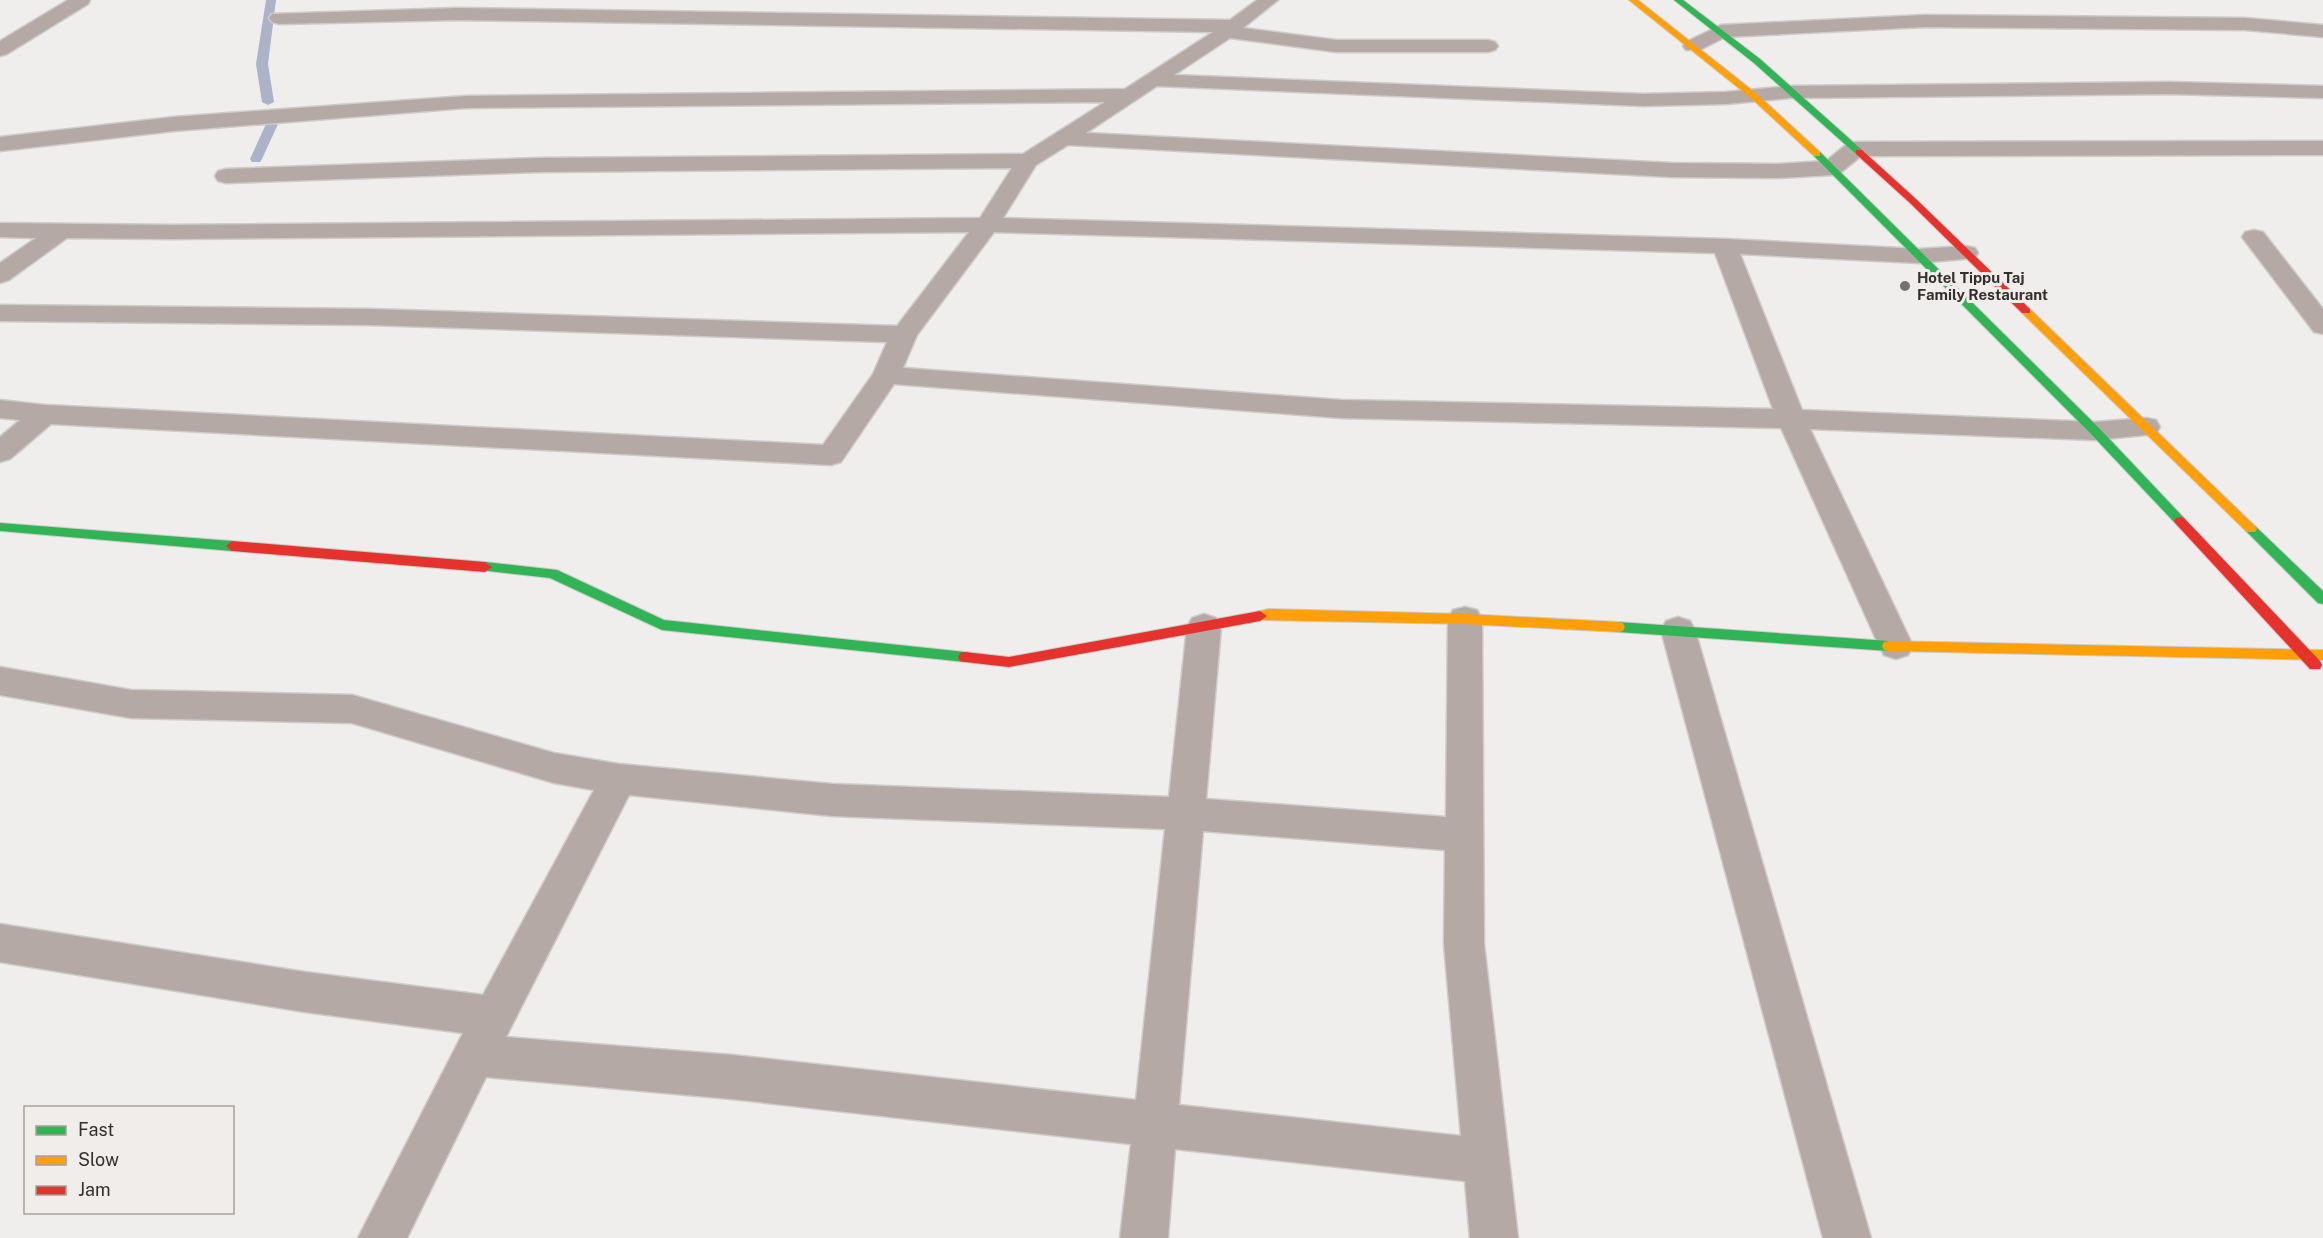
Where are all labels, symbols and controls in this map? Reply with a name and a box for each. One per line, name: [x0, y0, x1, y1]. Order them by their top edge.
place label: Hotel Tippu Taj Family Restaurant: [1917, 269, 2048, 303]
marker: Hotel Tippu Taj Family Restaurant: [1898, 279, 1912, 293]
legend: [24, 1106, 234, 1214]
text: Fast: [78, 1119, 114, 1140]
text: Slow: [78, 1149, 119, 1170]
text: Jam: [78, 1179, 111, 1200]

